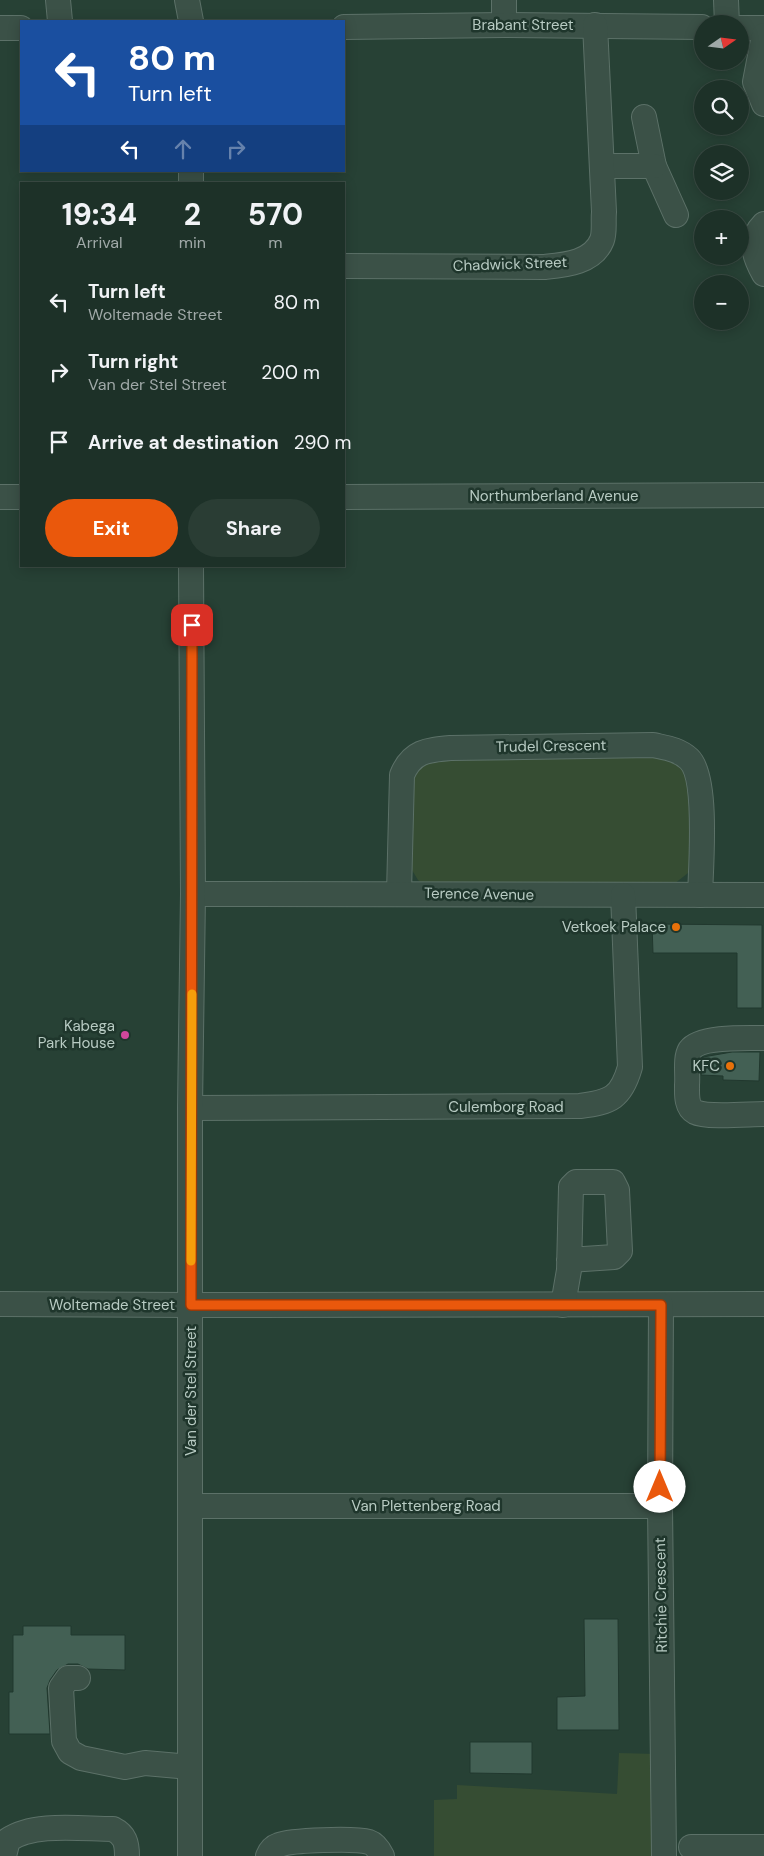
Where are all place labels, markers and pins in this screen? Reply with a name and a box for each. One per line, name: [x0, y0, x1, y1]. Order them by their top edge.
pin: [171, 604, 213, 646]
place label: Vetkoek Palace: [562, 917, 666, 937]
marker: Vetkoek Palace: [670, 921, 682, 933]
place label: Kabega Park House: [38, 1016, 115, 1053]
marker: Kabega Park House: [119, 1029, 131, 1041]
place label: KFC: [692, 1056, 720, 1076]
marker: KFC: [724, 1060, 736, 1072]

